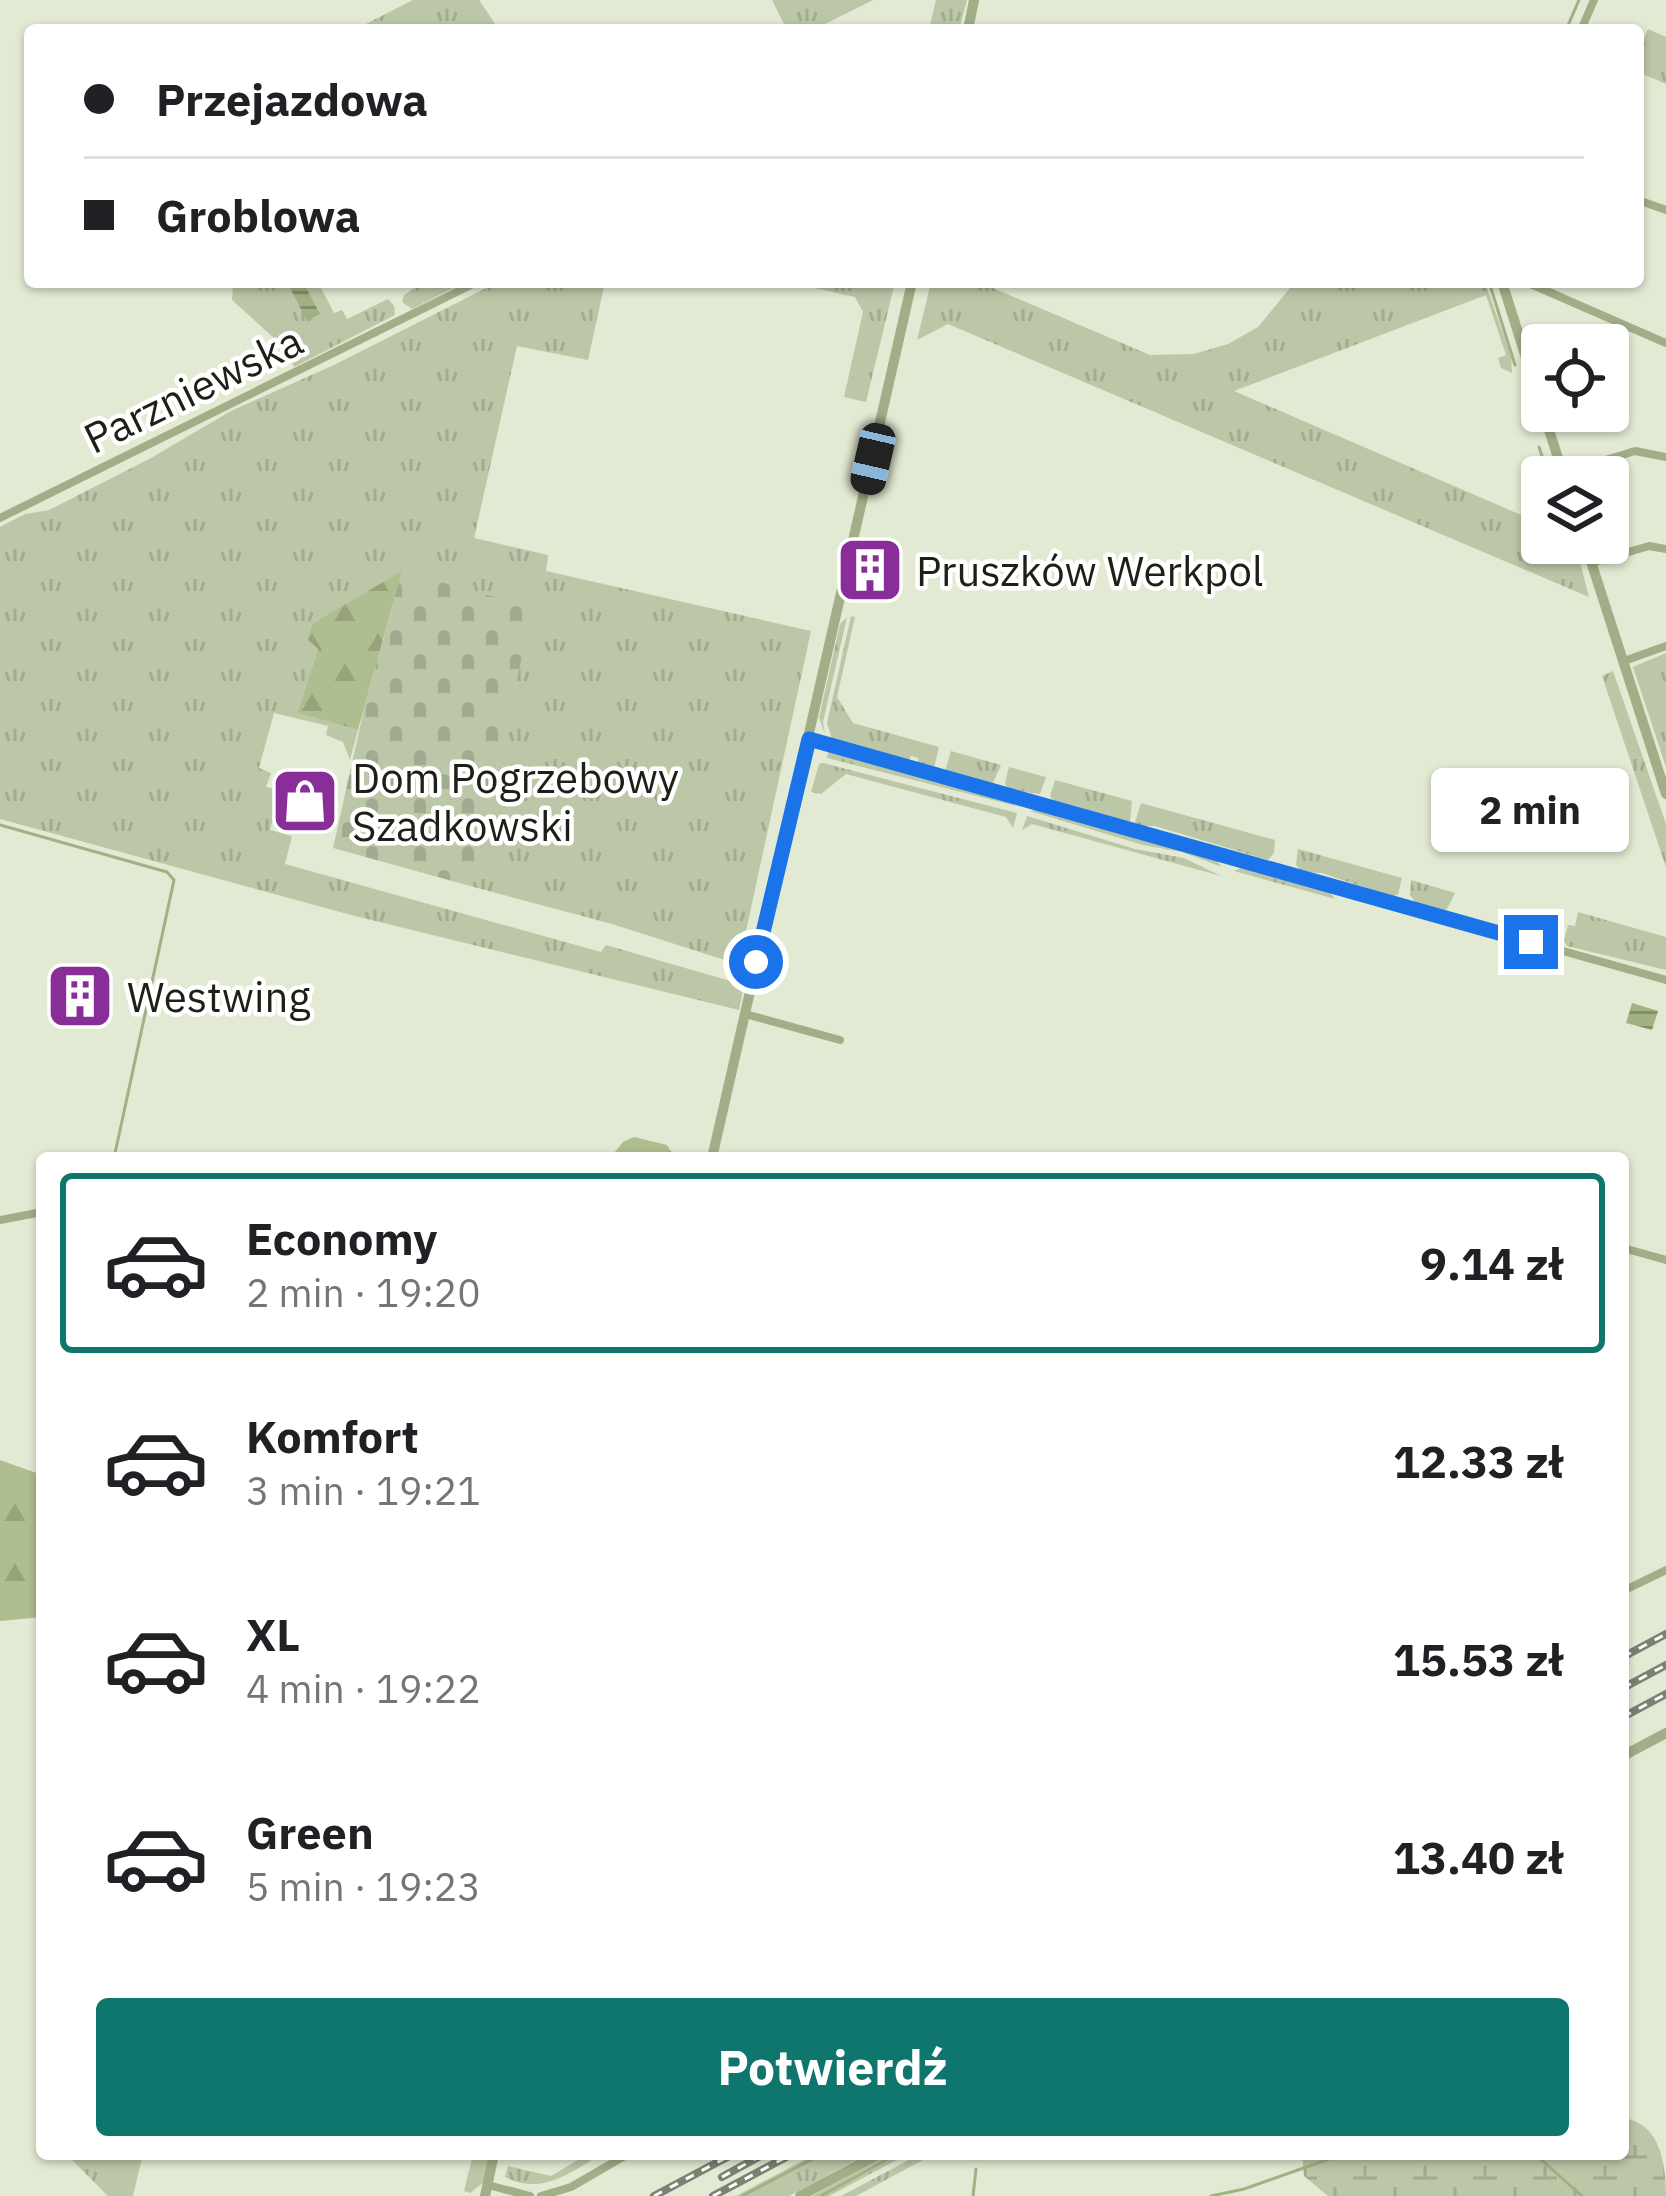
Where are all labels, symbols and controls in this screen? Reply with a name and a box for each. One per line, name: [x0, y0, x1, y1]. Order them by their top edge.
text: Przejazdowa: [156, 70, 428, 128]
text: Groblowa: [156, 186, 360, 244]
street label: Parzniewska: [75, 312, 311, 466]
map controls: [1521, 324, 1629, 564]
button: locate: [1521, 324, 1629, 432]
car: [847, 420, 899, 498]
button: layers: [1521, 456, 1629, 564]
building icon: Pruszków Werkpol: [835, 535, 905, 605]
place label: Pruszków Werkpol: [916, 543, 1263, 598]
place label: Dom Pogrzebowy Szadkowski: [352, 750, 679, 853]
shop icon: Dom Pogrzebowy Szadkowski: [270, 766, 340, 836]
callout: 2 min: [1432, 768, 1630, 852]
text: 2 min: [1479, 784, 1581, 835]
route end: [1504, 915, 1558, 969]
route start: [729, 935, 783, 989]
building icon: Westwing: [45, 961, 115, 1031]
place label: Westwing: [127, 969, 311, 1024]
icon: car: [102, 1209, 210, 1317]
text: Economy: [246, 1209, 437, 1267]
text: 9.14 zł: [1420, 1234, 1563, 1292]
text: 2 min · 19:20: [246, 1267, 481, 1318]
icon: car: [102, 1407, 210, 1515]
text: Komfort: [246, 1407, 419, 1465]
text: 12.33 zł: [1393, 1432, 1563, 1490]
text: 3 min · 19:21: [246, 1465, 481, 1516]
icon: car: [102, 1605, 210, 1713]
text: XL: [246, 1605, 300, 1663]
text: 15.53 zł: [1393, 1630, 1563, 1688]
text: 4 min · 19:22: [246, 1663, 481, 1714]
icon: car: [102, 1803, 210, 1911]
text: Green: [246, 1803, 374, 1861]
text: 13.40 zł: [1393, 1828, 1563, 1886]
text: 5 min · 19:23: [246, 1861, 481, 1912]
button: Potwierdź: [96, 1998, 1569, 2136]

